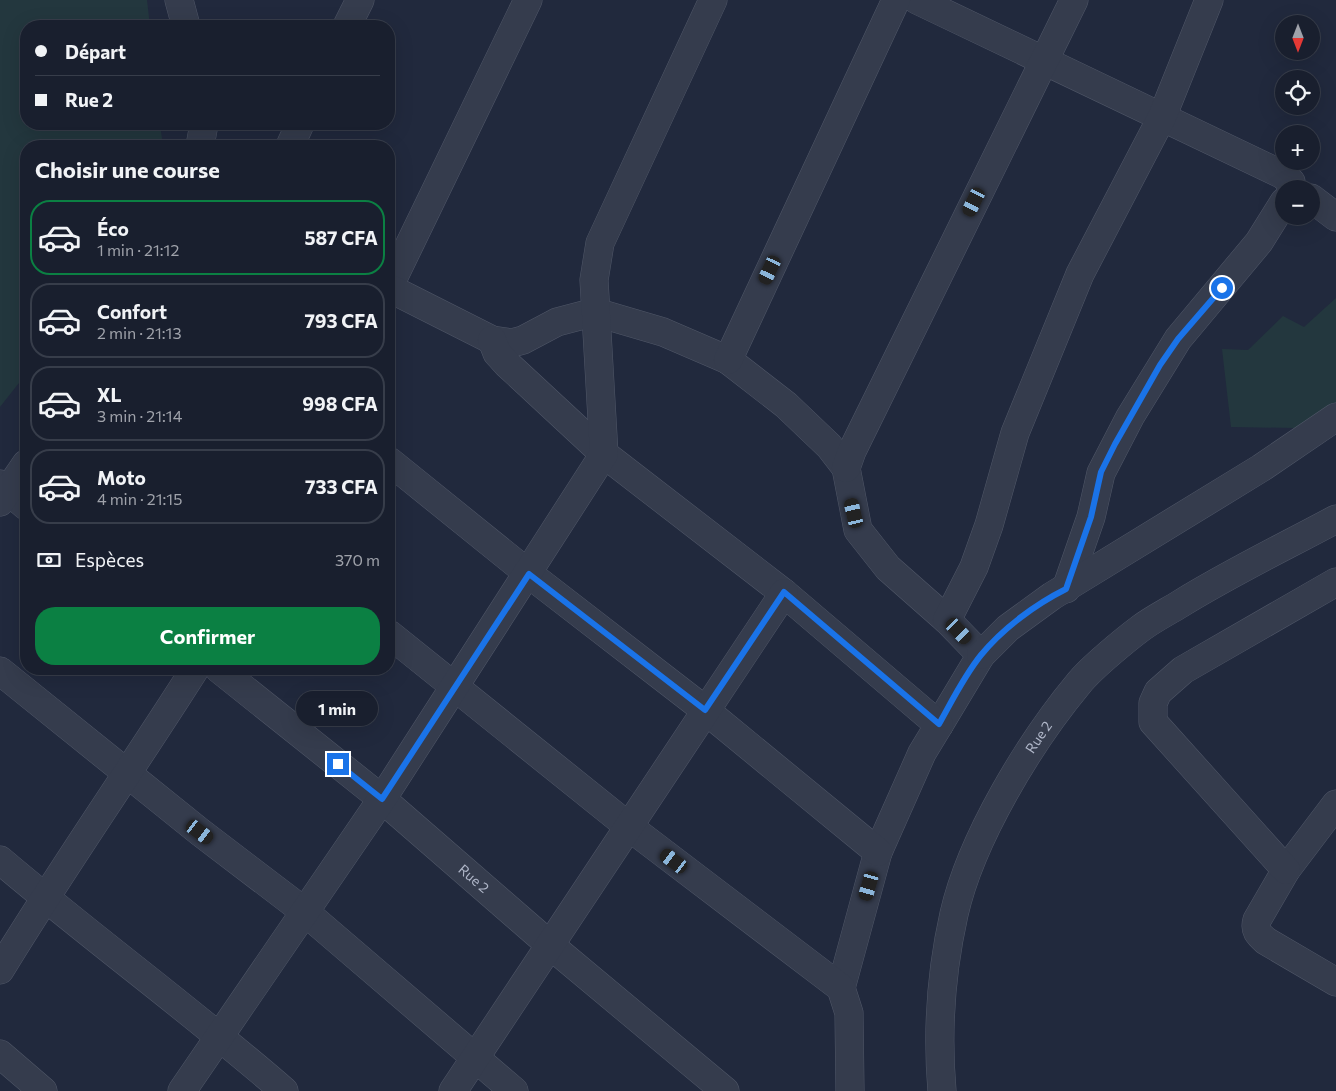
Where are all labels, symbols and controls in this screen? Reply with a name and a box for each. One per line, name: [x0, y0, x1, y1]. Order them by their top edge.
north arrow: [1275, 15, 1320, 60]
map controls: [1275, 15, 1320, 225]
text: Départ: [65, 40, 126, 63]
button: locate: [1275, 70, 1320, 115]
text: Rue 2: [65, 88, 113, 111]
button: +: [1275, 125, 1320, 170]
text: Choisir une course: [35, 156, 220, 183]
button: −: [1275, 180, 1320, 225]
car: [960, 185, 987, 219]
icon: car: [37, 215, 82, 260]
text: Éco: [97, 217, 129, 240]
text: 587 CFA: [304, 226, 378, 249]
text: 1 min · 21:12: [97, 240, 179, 259]
car: [756, 253, 783, 287]
route start: [1211, 277, 1233, 299]
icon: car: [37, 298, 82, 343]
text: Confort: [97, 300, 167, 323]
text: 793 CFA: [305, 309, 378, 332]
text: 2 min · 21:13: [97, 323, 182, 342]
icon: car: [37, 381, 82, 426]
text: XL: [97, 383, 122, 406]
text: 998 CFA: [302, 392, 378, 415]
text: 3 min · 21:14: [97, 406, 182, 425]
icon: car: [37, 464, 82, 509]
text: Moto: [97, 466, 146, 489]
text: 733 CFA: [305, 475, 378, 498]
text: 4 min · 21:15: [97, 489, 182, 508]
car: [843, 497, 864, 529]
icon: cash: [35, 546, 63, 574]
text: Espèces: [75, 548, 144, 571]
text: 370 m: [335, 550, 380, 569]
button: Confirmer: [35, 607, 380, 665]
car: [943, 615, 974, 647]
callout: 1 min: [297, 692, 379, 726]
text: 1 min: [318, 699, 356, 718]
street label: Rue 2: [1021, 717, 1055, 756]
route end: [327, 753, 349, 775]
car: [183, 817, 216, 847]
car: [657, 846, 690, 876]
street label: Rue 2: [455, 860, 493, 896]
car: [857, 870, 880, 902]

